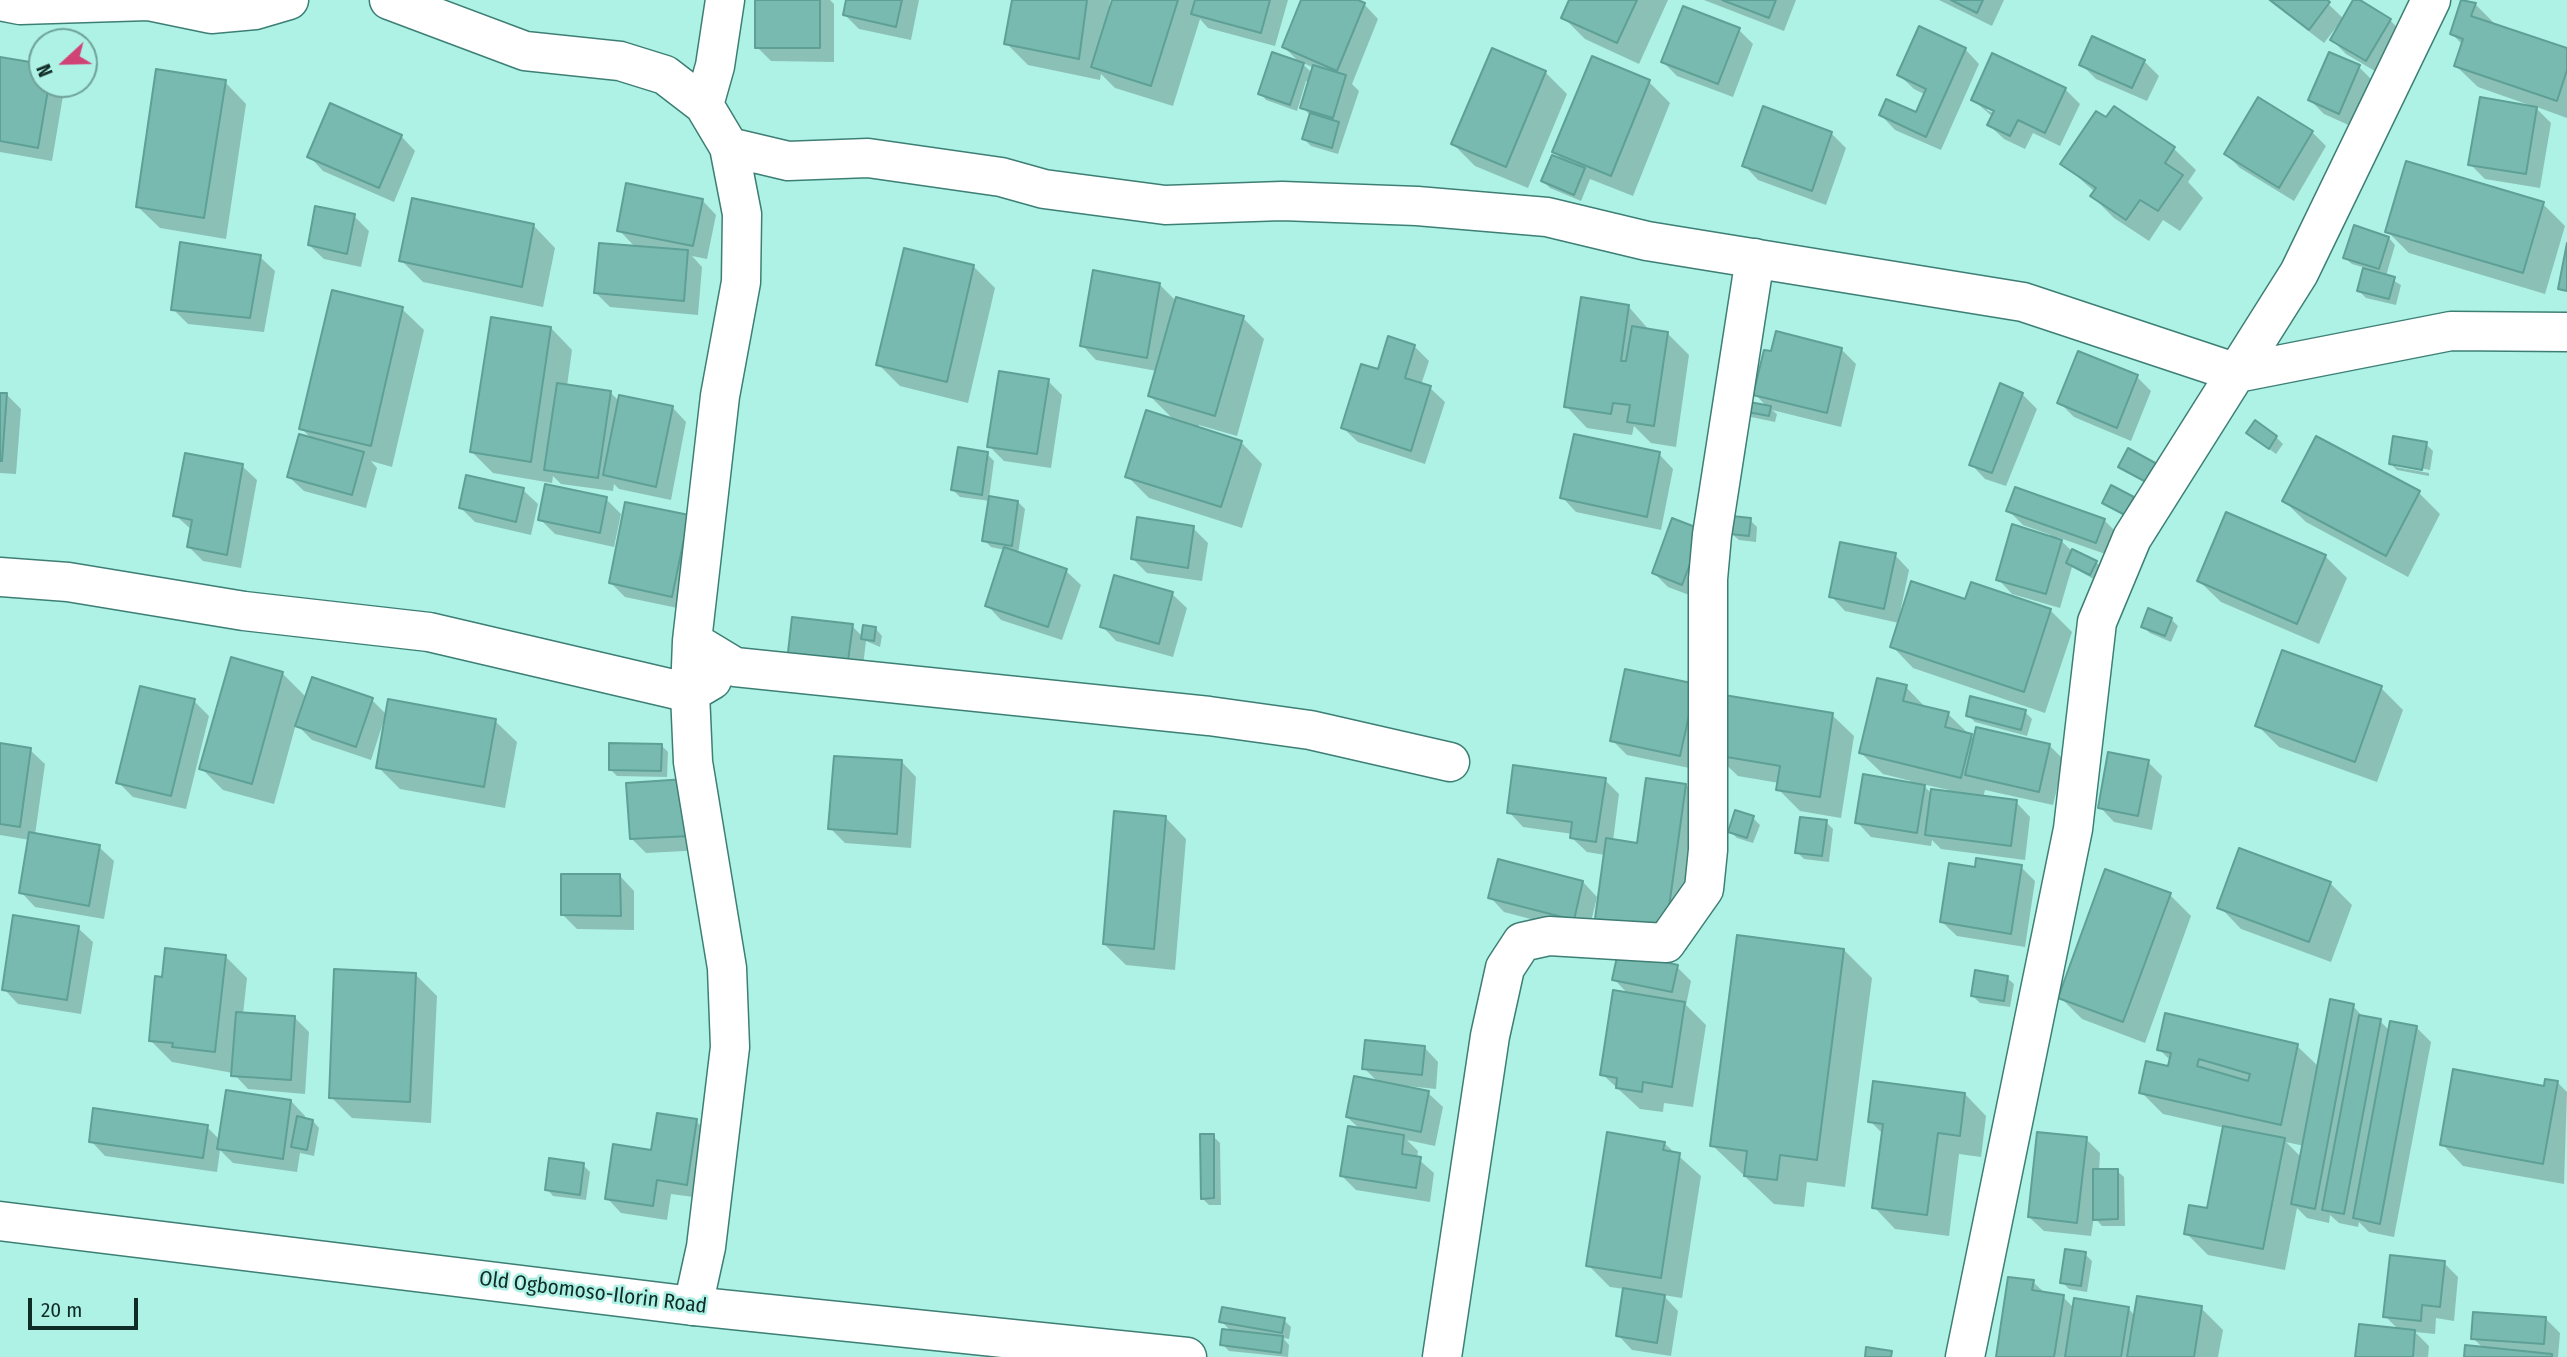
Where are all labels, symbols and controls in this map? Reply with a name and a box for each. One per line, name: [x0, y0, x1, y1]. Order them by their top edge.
north arrow: [28, 28, 98, 98]
text: N: [32, 61, 58, 80]
street label: Old Ogbomoso-Ilorin Road: [478, 1267, 708, 1319]
scale bar: [32, 1284, 142, 1328]
text: 20 m: [41, 1297, 82, 1323]

